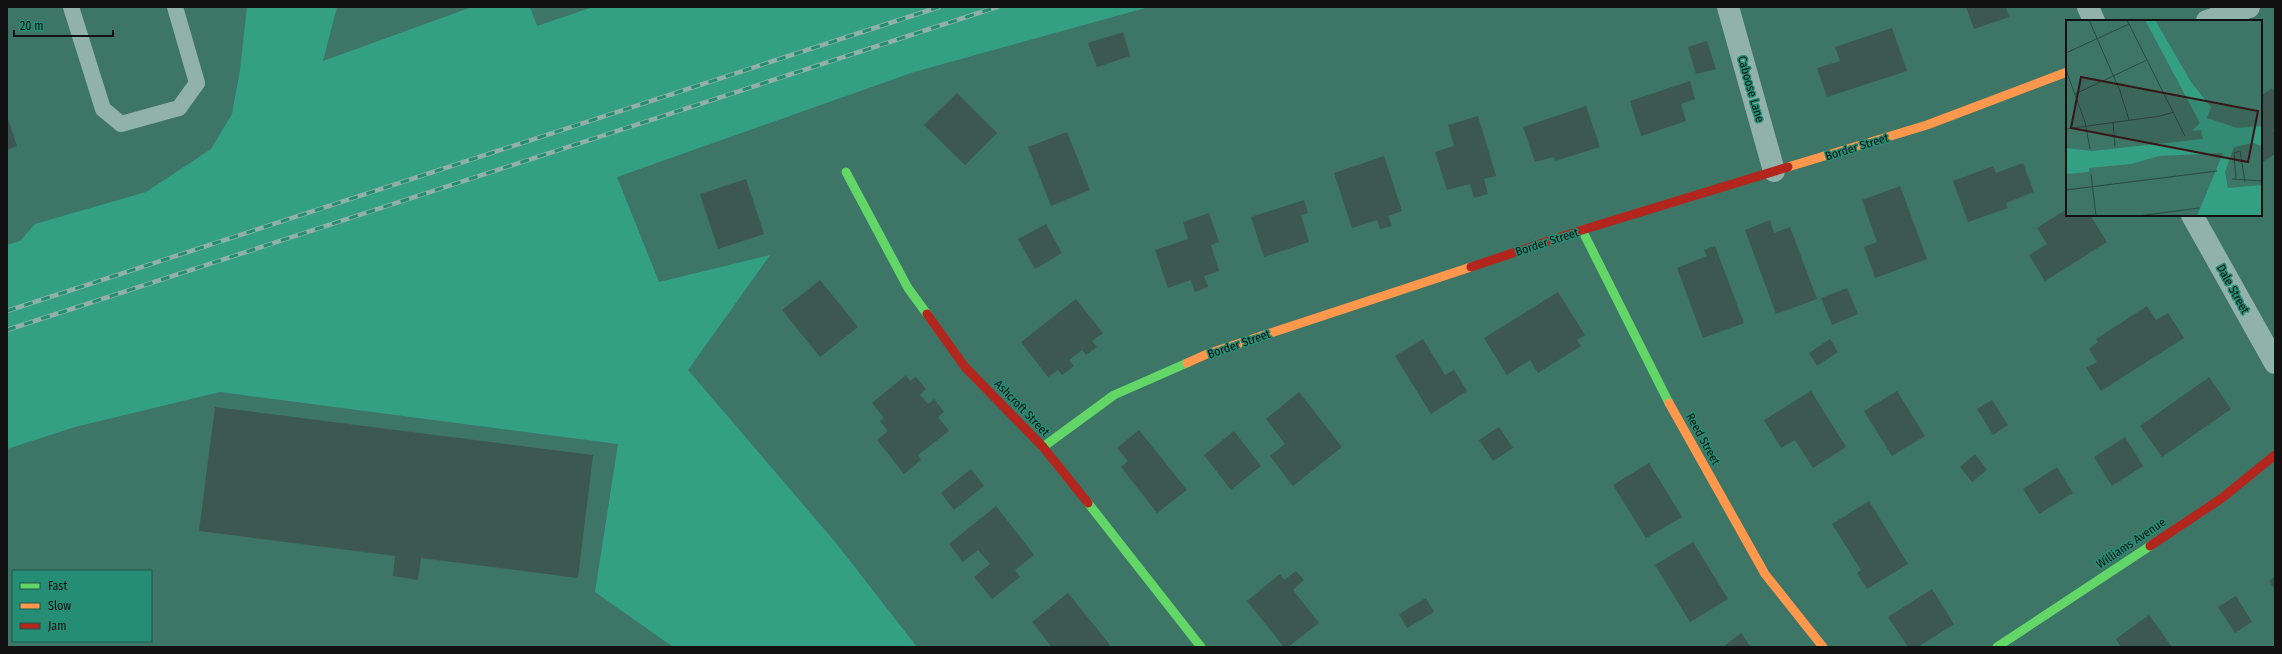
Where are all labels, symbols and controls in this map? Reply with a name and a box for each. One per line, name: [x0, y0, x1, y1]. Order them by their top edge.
scale bar: [14, 12, 113, 38]
text: 20 m: [20, 19, 44, 33]
inset map: [2066, 20, 2262, 216]
street label: Caboose Lane: [1735, 54, 1767, 124]
street label: Border Street: [1824, 131, 1890, 163]
street label: Border Street: [1514, 225, 1580, 259]
street label: Dale Street: [2214, 262, 2252, 316]
street label: Border Street: [1206, 327, 1272, 361]
street label: Ashcroft Street: [992, 377, 1052, 439]
street label: Reed Street: [1683, 411, 1723, 467]
street label: Williams Avenue: [2094, 515, 2168, 571]
legend: [12, 570, 152, 642]
text: Fast: [48, 579, 67, 593]
text: Slow: [48, 599, 71, 613]
text: Jam: [48, 619, 66, 633]

